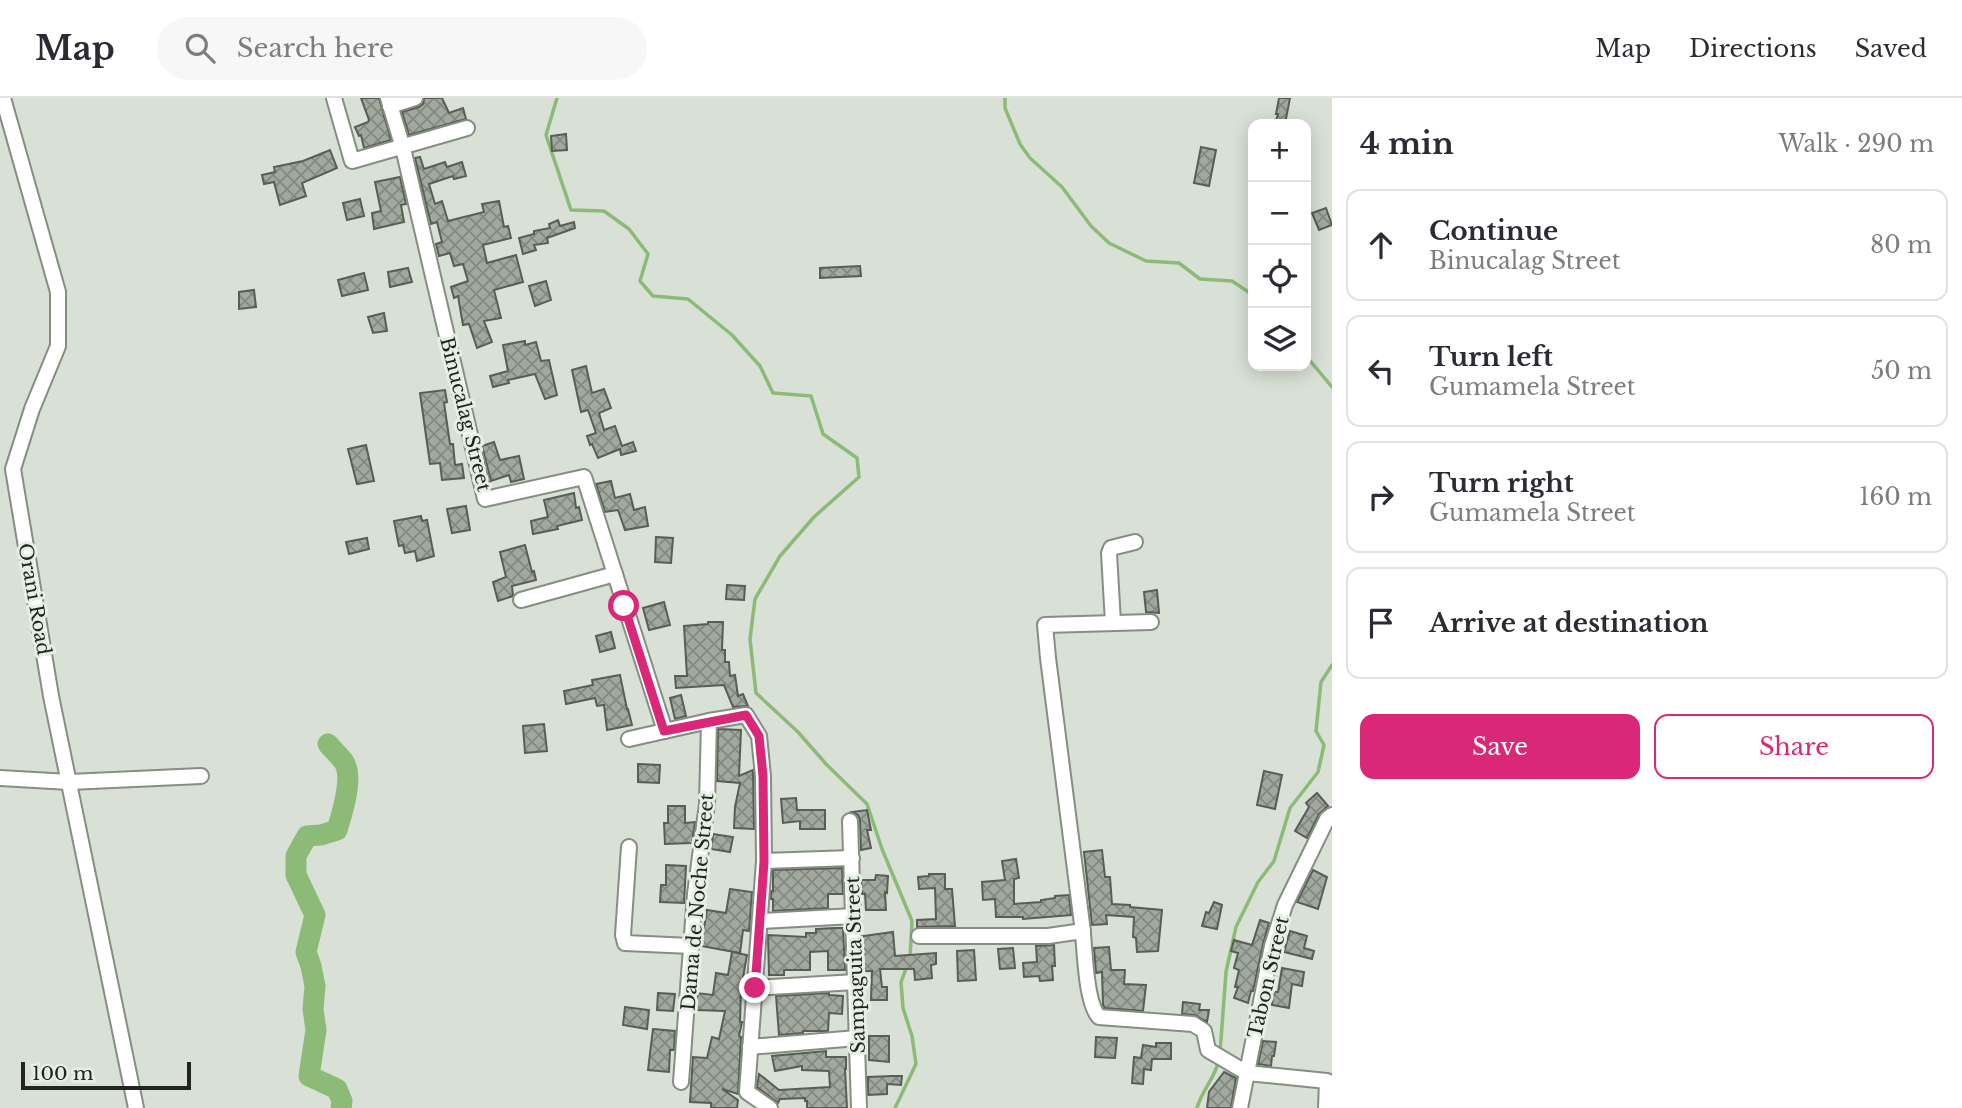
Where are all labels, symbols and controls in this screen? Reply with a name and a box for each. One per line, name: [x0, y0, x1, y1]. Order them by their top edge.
search box: [157, 17, 647, 80]
text: Map: [35, 28, 115, 69]
icon: search: [181, 29, 219, 67]
text: Search here: [237, 32, 394, 64]
text: Map: [1595, 34, 1651, 63]
text: Directions: [1689, 34, 1817, 63]
text: Saved: [1855, 34, 1927, 63]
map controls: [1248, 119, 1311, 371]
button: +: [1248, 119, 1311, 182]
text: 4 min: [1360, 125, 1454, 162]
text: Walk · 290 m: [1778, 130, 1934, 158]
button: −: [1248, 182, 1311, 245]
text: Continue: [1429, 215, 1558, 247]
icon: ahead: [1362, 226, 1400, 264]
text: 80 m: [1870, 231, 1932, 259]
button: locate: [1248, 245, 1311, 308]
text: Binucalag Street: [1429, 247, 1620, 275]
button: layers: [1248, 308, 1311, 371]
street label: Binucalag Street: [435, 335, 496, 494]
text: Turn left: [1429, 341, 1553, 373]
icon: left: [1362, 352, 1400, 390]
text: 50 m: [1871, 357, 1932, 385]
text: Gumamela Street: [1429, 373, 1635, 401]
text: Turn right: [1429, 467, 1574, 499]
icon: right: [1362, 478, 1400, 516]
text: 160 m: [1859, 483, 1932, 511]
text: Gumamela Street: [1429, 499, 1635, 527]
street label: Orani Road: [13, 541, 56, 657]
route start: [608, 590, 639, 621]
icon: arrive: [1362, 604, 1400, 642]
text: Arrive at destination: [1429, 607, 1709, 639]
button: Save: [1360, 714, 1640, 779]
button: Share: [1654, 714, 1934, 779]
street label: Dama de Noche Street: [677, 792, 719, 1012]
street label: Sampaguita Street: [841, 875, 870, 1054]
street label: Tabon Street: [1243, 913, 1294, 1040]
route end: [739, 972, 770, 1003]
scale bar: [21, 1059, 191, 1091]
text: 100 m: [32, 1062, 93, 1085]

